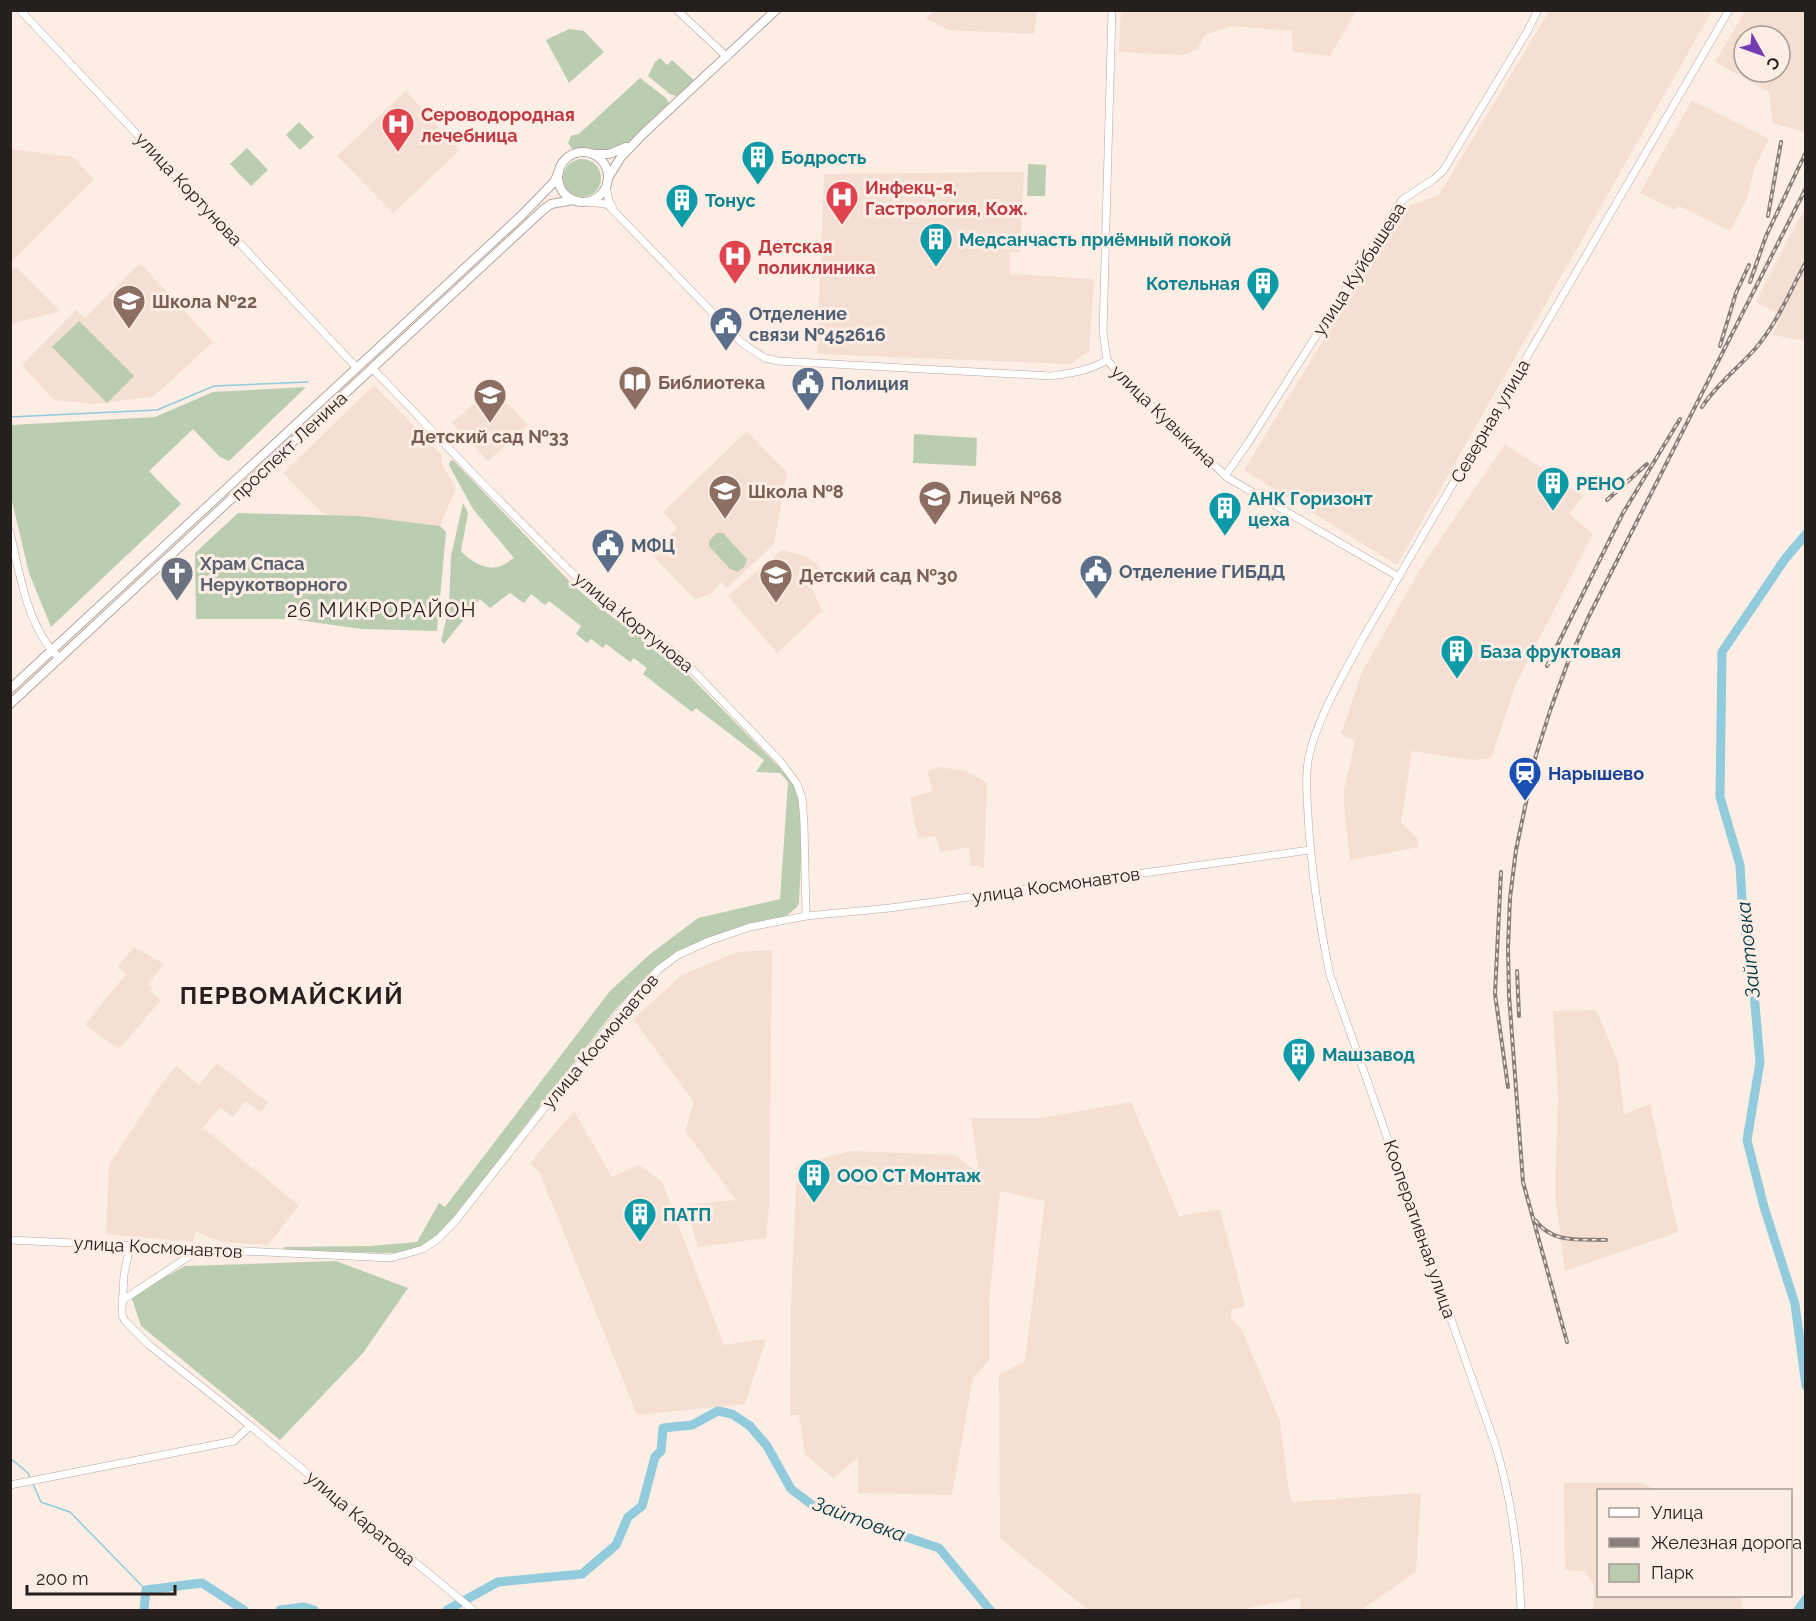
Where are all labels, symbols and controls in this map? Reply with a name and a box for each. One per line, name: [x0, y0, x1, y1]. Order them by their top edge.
north arrow: [1732, 24, 1792, 84]
text: С: [1762, 53, 1784, 74]
place label: Сероводородная лечебница: [421, 104, 575, 146]
hospital icon: Сероводородная лечебница: [380, 106, 416, 153]
street label: улица Кортунова: [131, 128, 247, 250]
building icon: Бодрость: [740, 139, 776, 186]
place label: Бодрость: [781, 147, 867, 168]
place label: Инфекц-я, Гастрология, Кож.: [865, 177, 1027, 219]
hospital icon: Инфекц-я, Гастрология, Кож.: [824, 179, 860, 226]
building icon: Тонус: [664, 182, 700, 229]
place label: Тонус: [705, 190, 756, 211]
street label: улица Куйбышева: [1308, 199, 1410, 339]
building icon: Медсанчасть приёмный покой: [918, 221, 954, 268]
place label: Медсанчасть приёмный покой: [959, 229, 1231, 250]
place label: Детская поликлиника: [758, 236, 876, 278]
hospital icon: Детская поликлиника: [717, 238, 753, 285]
building icon: Котельная: [1245, 265, 1281, 312]
place label: Котельная: [1146, 273, 1240, 294]
school or university icon: Школа №22: [111, 283, 147, 330]
place label: Школа №22: [152, 291, 257, 312]
place label: Отделение связи №452616: [749, 303, 886, 345]
public building icon: Отделение связи №452616: [708, 305, 744, 352]
street label: Северная улица: [1446, 356, 1534, 486]
street label: улица Кувыкина: [1107, 360, 1221, 472]
library icon: Библиотека: [617, 364, 653, 411]
public building icon: Полиция: [790, 365, 826, 412]
place label: Библиотека: [658, 372, 765, 393]
place label: Полиция: [831, 373, 909, 394]
school or university icon: Детский сад №33: [472, 377, 508, 424]
street label: проспект Ленина: [227, 387, 351, 505]
place label: Детский сад №33: [411, 426, 569, 447]
building icon: РЕНО: [1535, 465, 1571, 512]
school or university icon: Школа №8: [707, 473, 743, 520]
place label: РЕНО: [1576, 473, 1625, 494]
school or university icon: Лицей №68: [917, 479, 953, 526]
place label: Школа №8: [748, 481, 844, 502]
place label: Лицей №68: [958, 487, 1062, 508]
place label: АНК Горизонт цеха: [1248, 488, 1373, 530]
building icon: АНК Горизонт цеха: [1207, 490, 1243, 537]
public building icon: МФЦ: [590, 527, 626, 574]
place label: МФЦ: [631, 535, 675, 556]
place label: Храм Спаса Нерукотворного: [199, 553, 348, 595]
public building icon: Отделение ГИБДД: [1078, 553, 1114, 600]
church icon: Храм Спаса Нерукотворного: [159, 555, 195, 602]
school or university icon: Детский сад №30: [758, 557, 794, 604]
place label: Отделение ГИБДД: [1119, 561, 1285, 582]
place label: Детский сад №30: [799, 565, 958, 586]
street label: улица Кортунова: [570, 568, 698, 676]
district label: 26 МИКРОРАЙОН: [287, 598, 477, 622]
building icon: База фруктовая: [1439, 633, 1475, 680]
place label: База фруктовая: [1480, 641, 1621, 662]
station icon: Нарышево: [1507, 755, 1543, 802]
place label: Нарышево: [1548, 763, 1644, 784]
street label: улица Космонавтов: [971, 863, 1141, 907]
water label: Зайтовка: [1731, 900, 1765, 1000]
street label: улица Космонавтов: [538, 969, 662, 1113]
district label: ПЕРВОМАЙСКИЙ: [180, 981, 404, 1010]
building icon: Машзавод: [1281, 1036, 1317, 1083]
place label: Машзавод: [1322, 1044, 1415, 1065]
street label: Кооперативная улица: [1380, 1137, 1460, 1321]
building icon: ООО СТ Монтаж: [796, 1157, 832, 1204]
place label: ООО СТ Монтаж: [837, 1165, 982, 1186]
building icon: ПАТП: [622, 1196, 658, 1243]
place label: ПАТП: [663, 1204, 711, 1225]
street label: улица Космонавтов: [73, 1232, 243, 1262]
street label: улица Каратова: [302, 1466, 420, 1570]
legend: [1597, 1489, 1792, 1597]
water label: Зайтовка: [809, 1491, 909, 1547]
text: Улица: [1651, 1502, 1703, 1523]
text: Железная дорога: [1651, 1532, 1802, 1553]
scale bar: [27, 1558, 176, 1596]
text: Парк: [1651, 1562, 1694, 1583]
text: 200 m: [36, 1568, 89, 1589]

